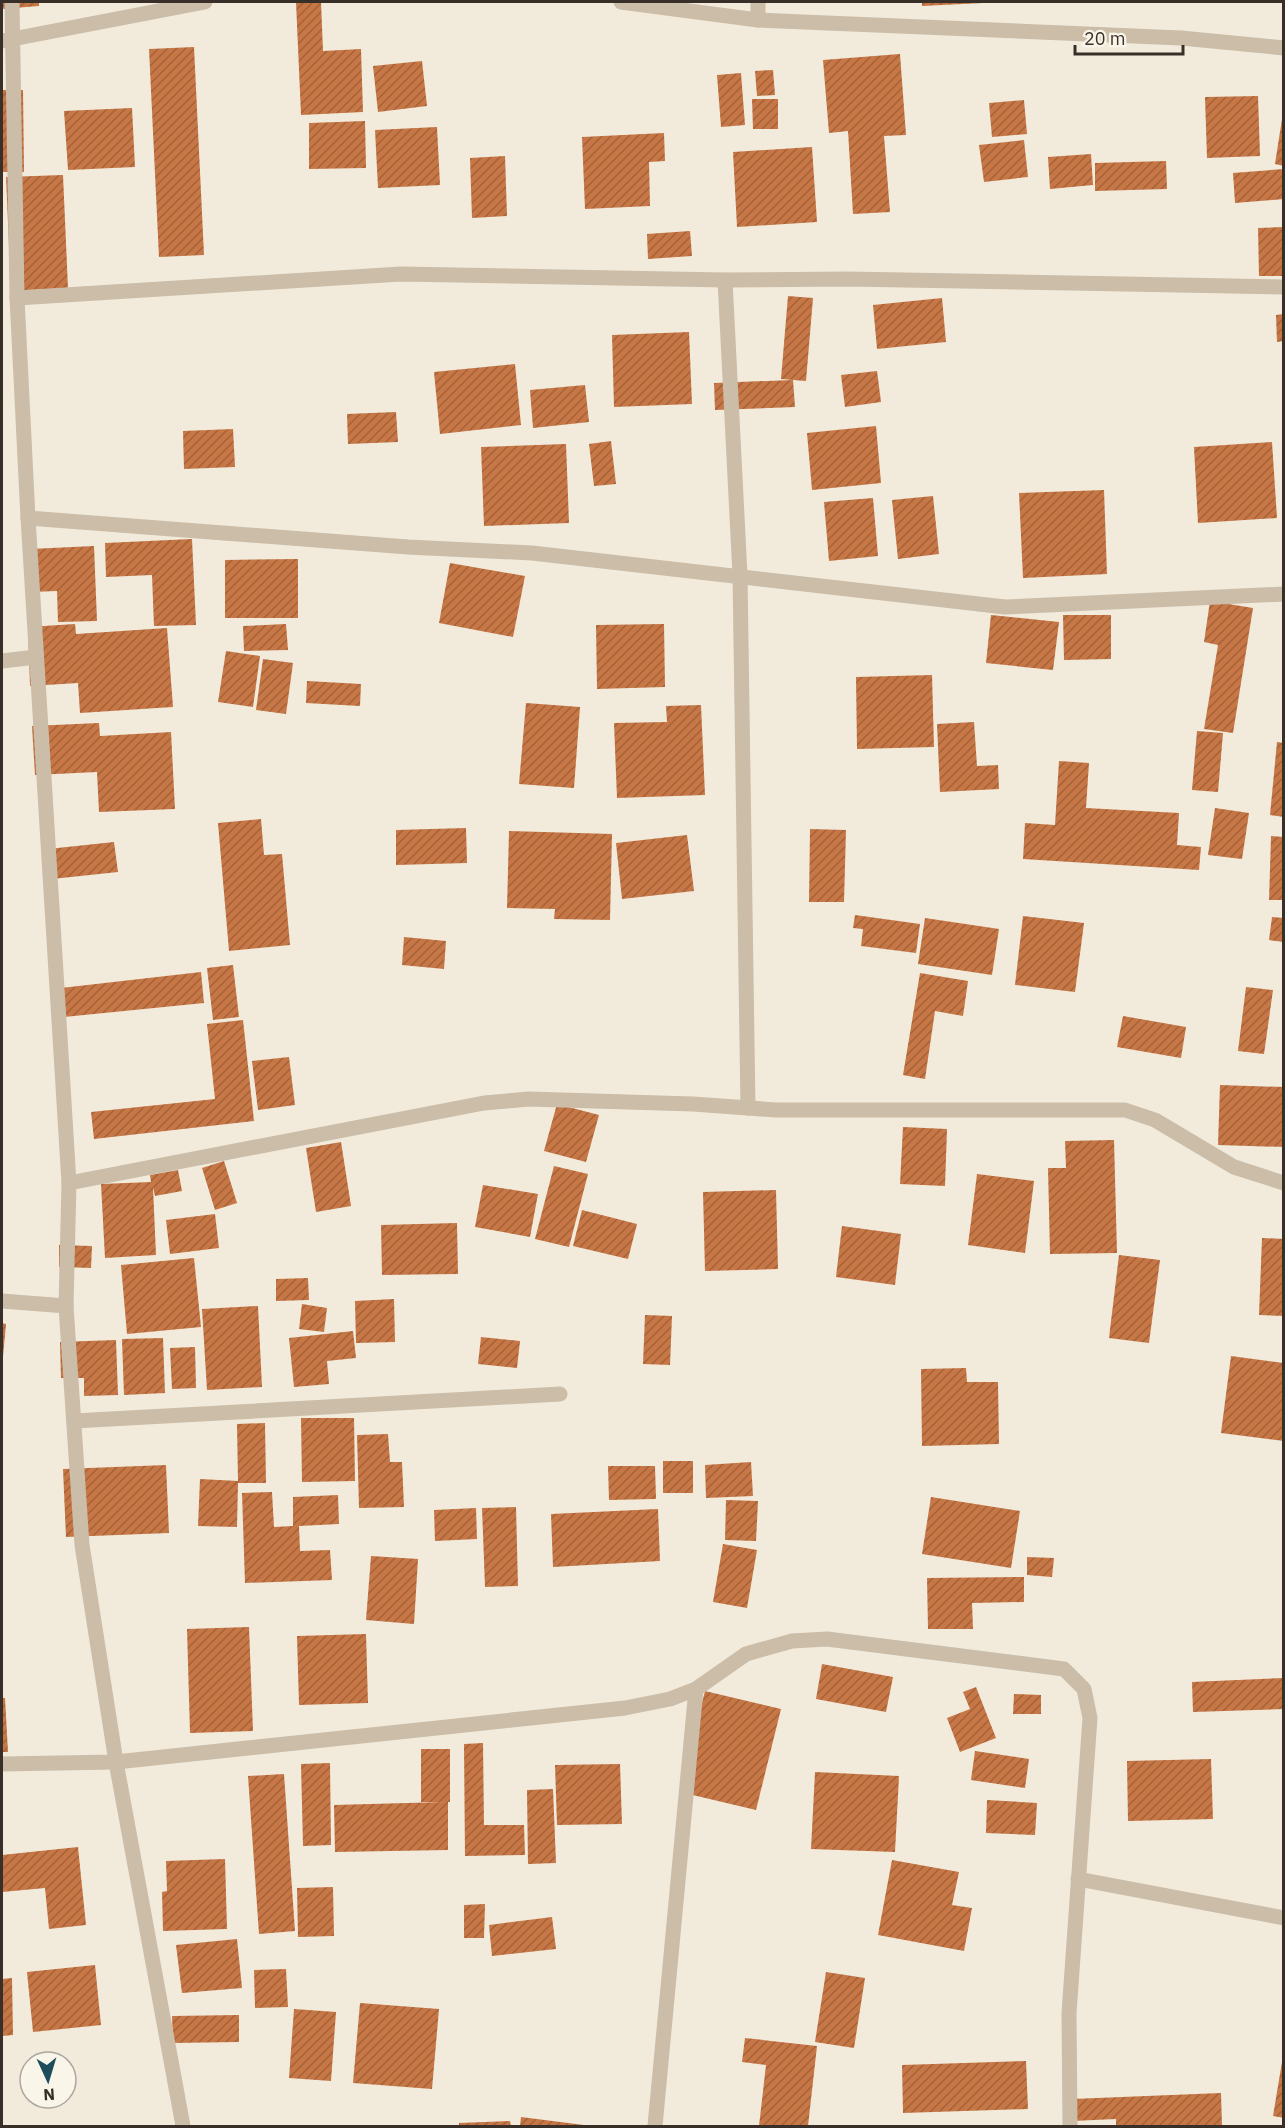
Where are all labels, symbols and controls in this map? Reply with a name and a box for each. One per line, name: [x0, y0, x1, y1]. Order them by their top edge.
scale bar: [1075, 18, 1183, 56]
text: 20 m: [1084, 27, 1126, 50]
north arrow: [18, 2050, 78, 2110]
text: N: [43, 2085, 56, 2105]

